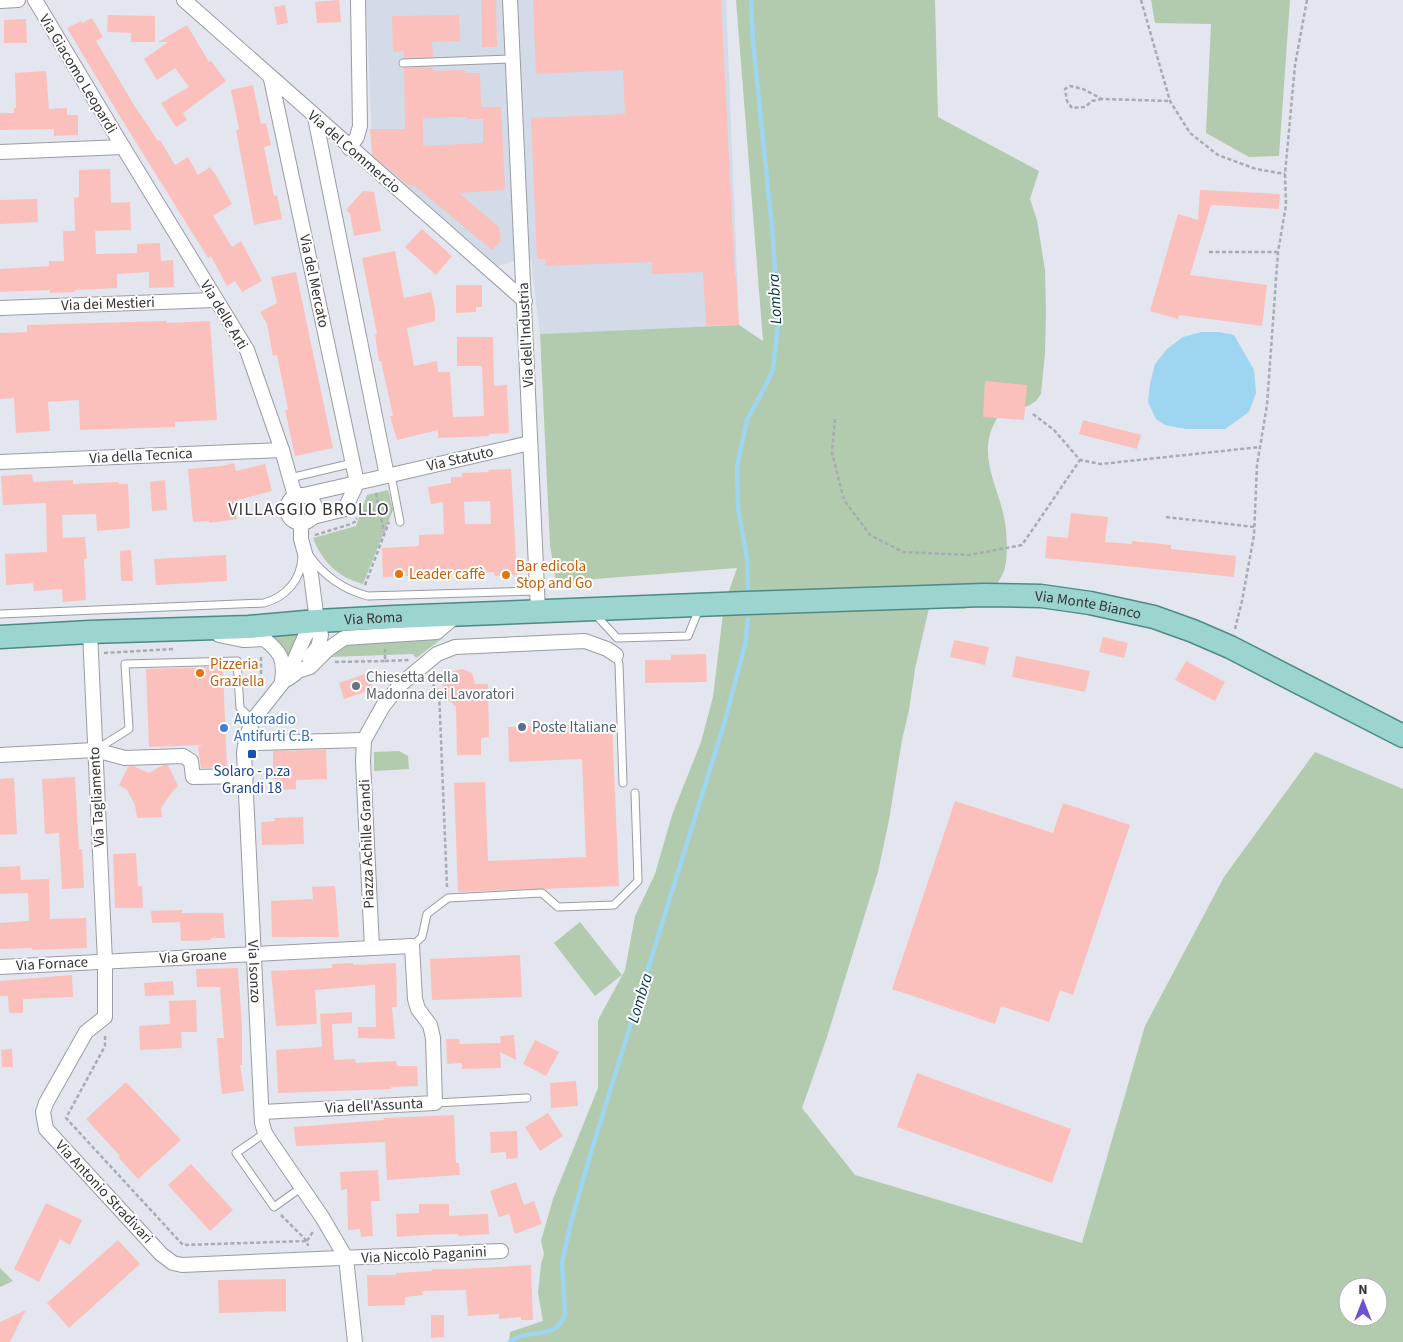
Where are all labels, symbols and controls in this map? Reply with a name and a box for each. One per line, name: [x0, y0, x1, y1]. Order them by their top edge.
street label: Via Giacomo Leopardi: [34, 10, 122, 138]
street label: Via del Commercio: [303, 106, 405, 198]
street label: Via del Mercato: [294, 232, 334, 330]
water label: Lombra: [763, 273, 787, 325]
street label: Via delle Arti: [195, 276, 253, 354]
street label: Via dell'Industria: [513, 282, 539, 388]
street label: Via dei Mestieri: [61, 292, 155, 316]
street label: Via Statuto: [425, 441, 495, 477]
street label: Via della Tecnica: [89, 443, 193, 469]
district label: VILLAGGIO BROLLO: [228, 497, 390, 522]
place label: Bar edicola Stop and Go: [516, 556, 592, 594]
place label: Leader caffè: [409, 564, 485, 585]
marker: Leader caffè: [393, 568, 405, 580]
marker: Bar edicola Stop and Go: [500, 569, 512, 581]
street label: Via Monte Bianco: [1035, 585, 1143, 624]
street label: Via Roma: [344, 606, 403, 630]
place label: Pizzeria Graziella: [210, 654, 264, 692]
marker: Pizzeria Graziella: [194, 667, 206, 679]
place label: Chiesetta della Madonna dei Lavoratori: [366, 667, 514, 705]
marker: Chiesetta della Madonna dei Lavoratori: [350, 680, 362, 692]
place label: Autoradio Antifurti C.B.: [234, 709, 313, 747]
place label: Poste Italiane: [532, 717, 617, 738]
marker: Poste Italiane: [516, 721, 528, 733]
marker: Autoradio Antifurti C.B.: [218, 722, 230, 734]
street label: Via Tagliamento: [84, 746, 110, 848]
marker: Solaro - p.za Grandi 18: [246, 748, 258, 760]
place label: Solaro - p.za Grandi 18: [214, 761, 290, 799]
street label: Piazza Achille Grandi: [354, 779, 380, 909]
street label: Via Isonzo: [243, 940, 267, 1003]
street label: Via Groane: [159, 945, 227, 969]
street label: Via Fornace: [15, 952, 89, 976]
water label: Lombra: [622, 970, 658, 1025]
street label: Via dell'Assunta: [324, 1093, 424, 1119]
street label: Via Antonio Stradivari: [50, 1136, 158, 1248]
street label: Via Niccolò Paganini: [361, 1241, 487, 1269]
north arrow: [1338, 1277, 1388, 1327]
text: N: [1358, 1280, 1368, 1300]

